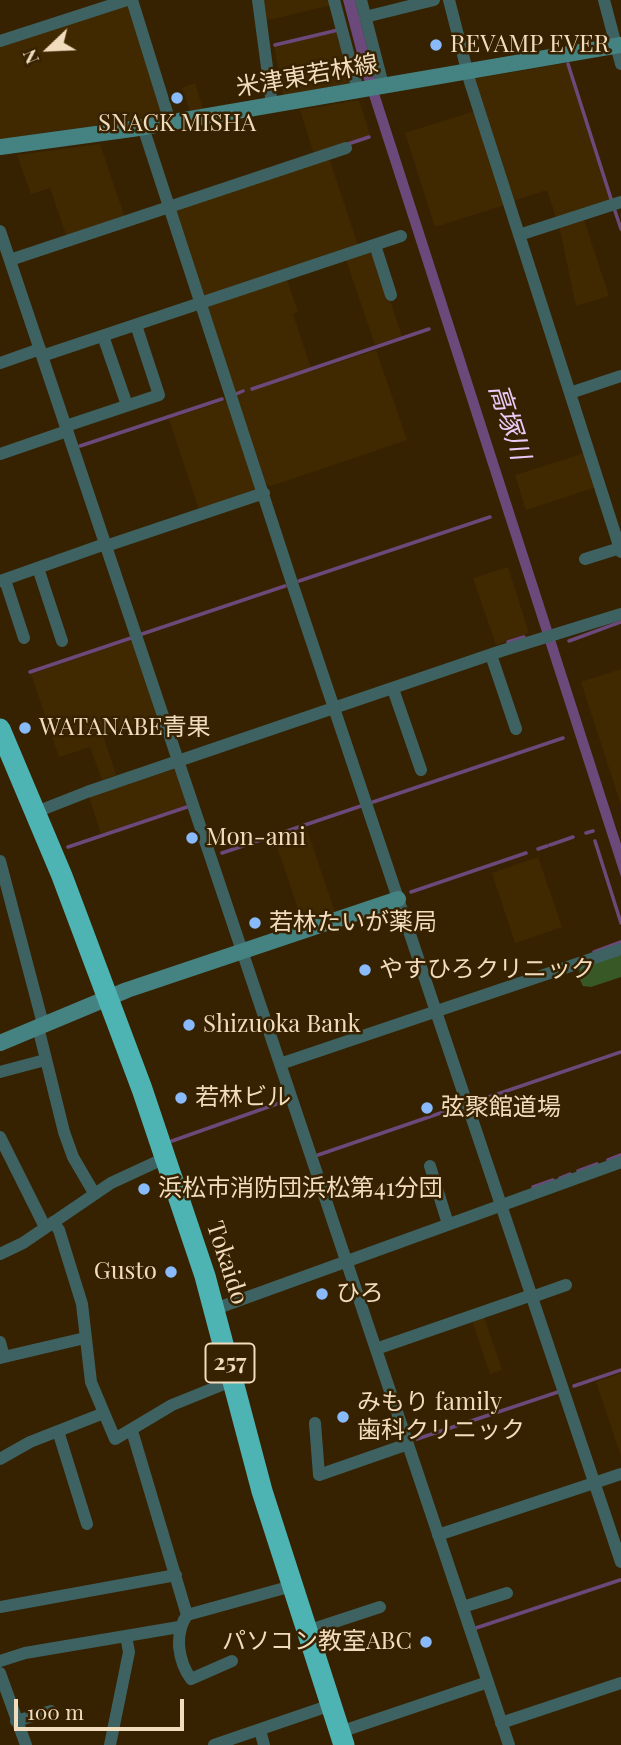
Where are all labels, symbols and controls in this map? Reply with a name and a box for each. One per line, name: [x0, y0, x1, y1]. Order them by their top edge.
north arrow: [14, 14, 84, 84]
place label: REVAMP EVER: [450, 31, 609, 59]
marker: REVAMP EVER: [428, 37, 444, 53]
text: N: [15, 46, 44, 69]
street label: 米津東若林線: [234, 49, 380, 103]
marker: SNACK MISHA: [169, 90, 185, 106]
place label: SNACK MISHA: [98, 110, 256, 138]
water label: 高塚川: [482, 380, 536, 464]
place label: WATANABE青果: [39, 714, 211, 742]
marker: WATANABE青果: [17, 720, 33, 736]
place label: Mon-ami: [206, 824, 306, 852]
marker: Mon-ami: [184, 830, 200, 846]
place label: 若林たいが薬局: [269, 909, 437, 937]
marker: 若林たいが薬局: [247, 915, 263, 931]
place label: やすひろクリニック: [379, 956, 595, 984]
marker: やすひろクリニック: [357, 962, 373, 978]
place label: Shizuoka Bank: [203, 1011, 361, 1039]
marker: Shizuoka Bank: [181, 1017, 197, 1033]
place label: 若林ビル: [195, 1084, 291, 1112]
marker: 若林ビル: [173, 1090, 189, 1106]
place label: 弦聚館道場: [441, 1094, 561, 1122]
marker: 弦聚館道場: [419, 1100, 435, 1116]
place label: 浜松市消防団浜松第41分団: [158, 1175, 443, 1203]
marker: 浜松市消防団浜松第41分団: [136, 1181, 152, 1197]
street label: Tokaido: [200, 1218, 254, 1308]
place label: Gusto: [94, 1258, 157, 1286]
marker: Gusto: [163, 1264, 179, 1280]
place label: ひろ: [336, 1280, 384, 1308]
marker: ひろ: [314, 1286, 330, 1302]
road number: 257: [205, 1344, 254, 1382]
place label: みもり family 歯科クリニック: [357, 1389, 525, 1445]
marker: みもり family 歯科クリニック: [335, 1409, 351, 1425]
place label: パソコン教室ABC: [222, 1628, 412, 1656]
marker: パソコン教室ABC: [418, 1634, 434, 1650]
scale bar: [18, 1686, 187, 1730]
text: 100 m: [27, 1697, 84, 1725]

